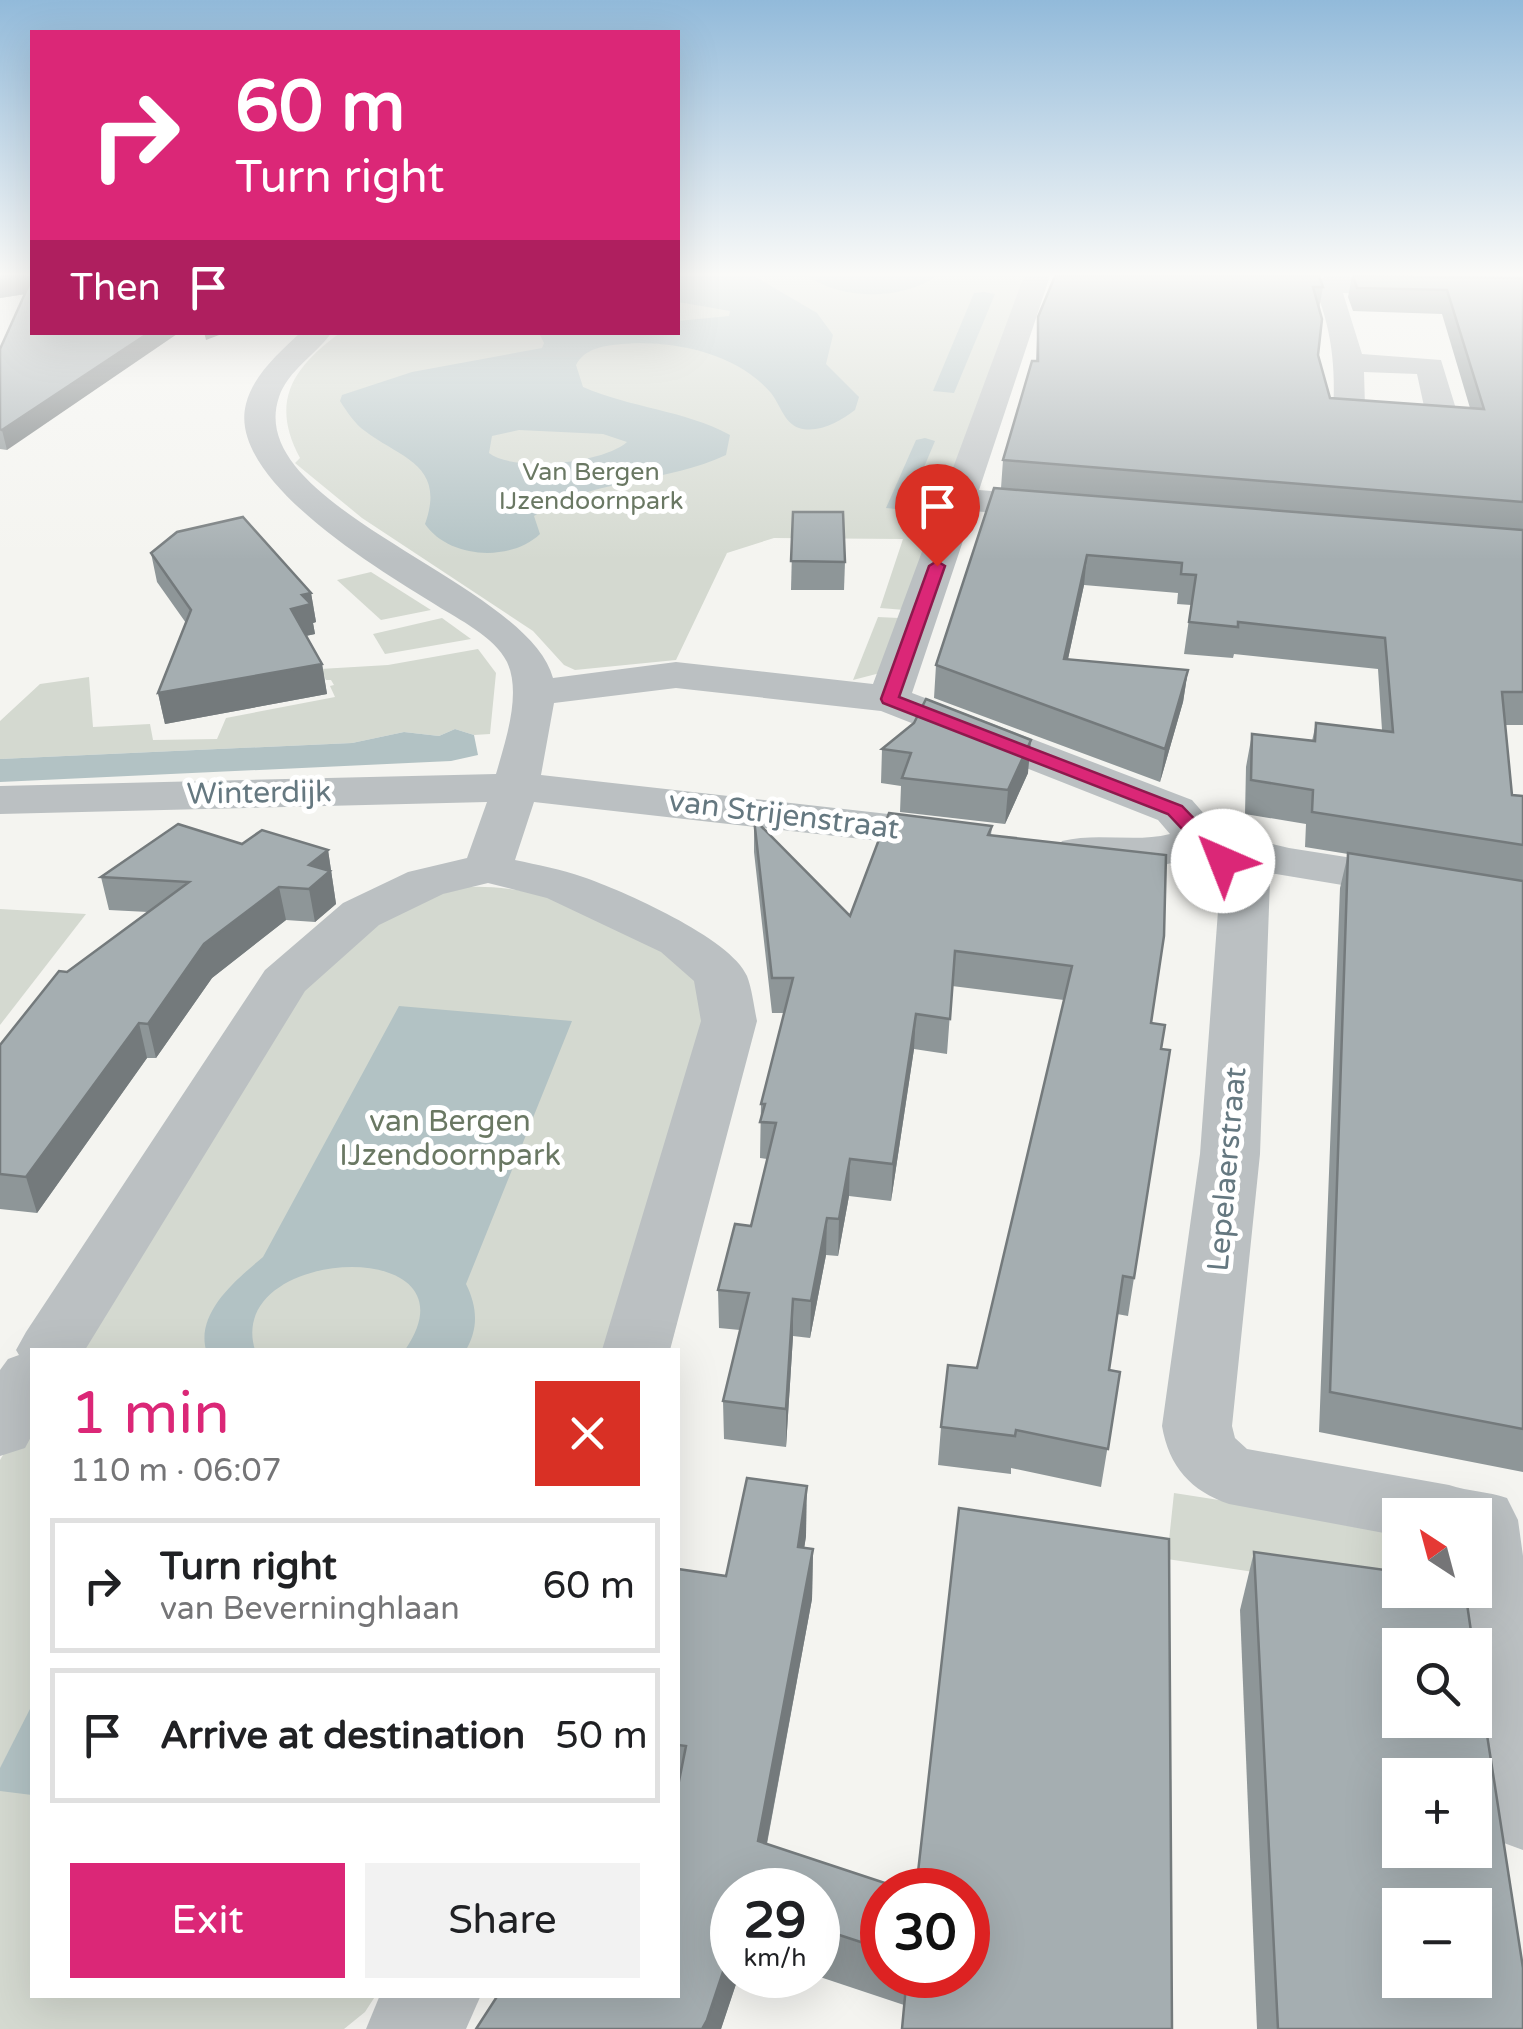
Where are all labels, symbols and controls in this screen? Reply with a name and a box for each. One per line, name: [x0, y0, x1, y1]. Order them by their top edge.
text: 60 m: [235, 66, 405, 150]
icon: right: [70, 70, 200, 200]
text: Turn right: [235, 151, 444, 205]
icon: arrive: [181, 260, 236, 315]
text: Then: [70, 265, 161, 311]
park label: Van Bergen IJzendoornpark: [499, 457, 683, 516]
pin: [895, 464, 980, 567]
icon: arrive: [910, 479, 965, 534]
street label: Winterdijk: [186, 773, 332, 813]
street label: van Strijenstraat: [667, 783, 901, 847]
position arrow: [1171, 809, 1275, 913]
street label: Lepelaerstraat: [1200, 1065, 1254, 1273]
park label: van Bergen IJzendoornpark: [339, 1103, 561, 1174]
text: 1 min: [70, 1378, 230, 1450]
button: close: [535, 1381, 640, 1486]
text: 110 m · 06:07: [70, 1452, 282, 1490]
north arrow: [1382, 1498, 1492, 1608]
map controls: [1382, 1498, 1492, 1998]
text: Turn right: [160, 1544, 337, 1590]
icon: right: [75, 1558, 130, 1613]
text: 60 m: [543, 1563, 635, 1609]
text: van Beverninghlaan: [160, 1590, 460, 1628]
button: search: [1382, 1628, 1492, 1738]
icon: arrive: [75, 1708, 130, 1763]
text: Arrive at destination: [160, 1713, 525, 1759]
text: 50 m: [555, 1713, 648, 1759]
button: +: [1382, 1758, 1492, 1868]
button: Exit: [70, 1863, 345, 1978]
button: Share: [365, 1863, 640, 1978]
speed limit sign: 30: [860, 1868, 990, 1998]
button: −: [1382, 1888, 1492, 1998]
text: 29: [744, 1891, 806, 1951]
text: km/h: [744, 1943, 806, 1973]

